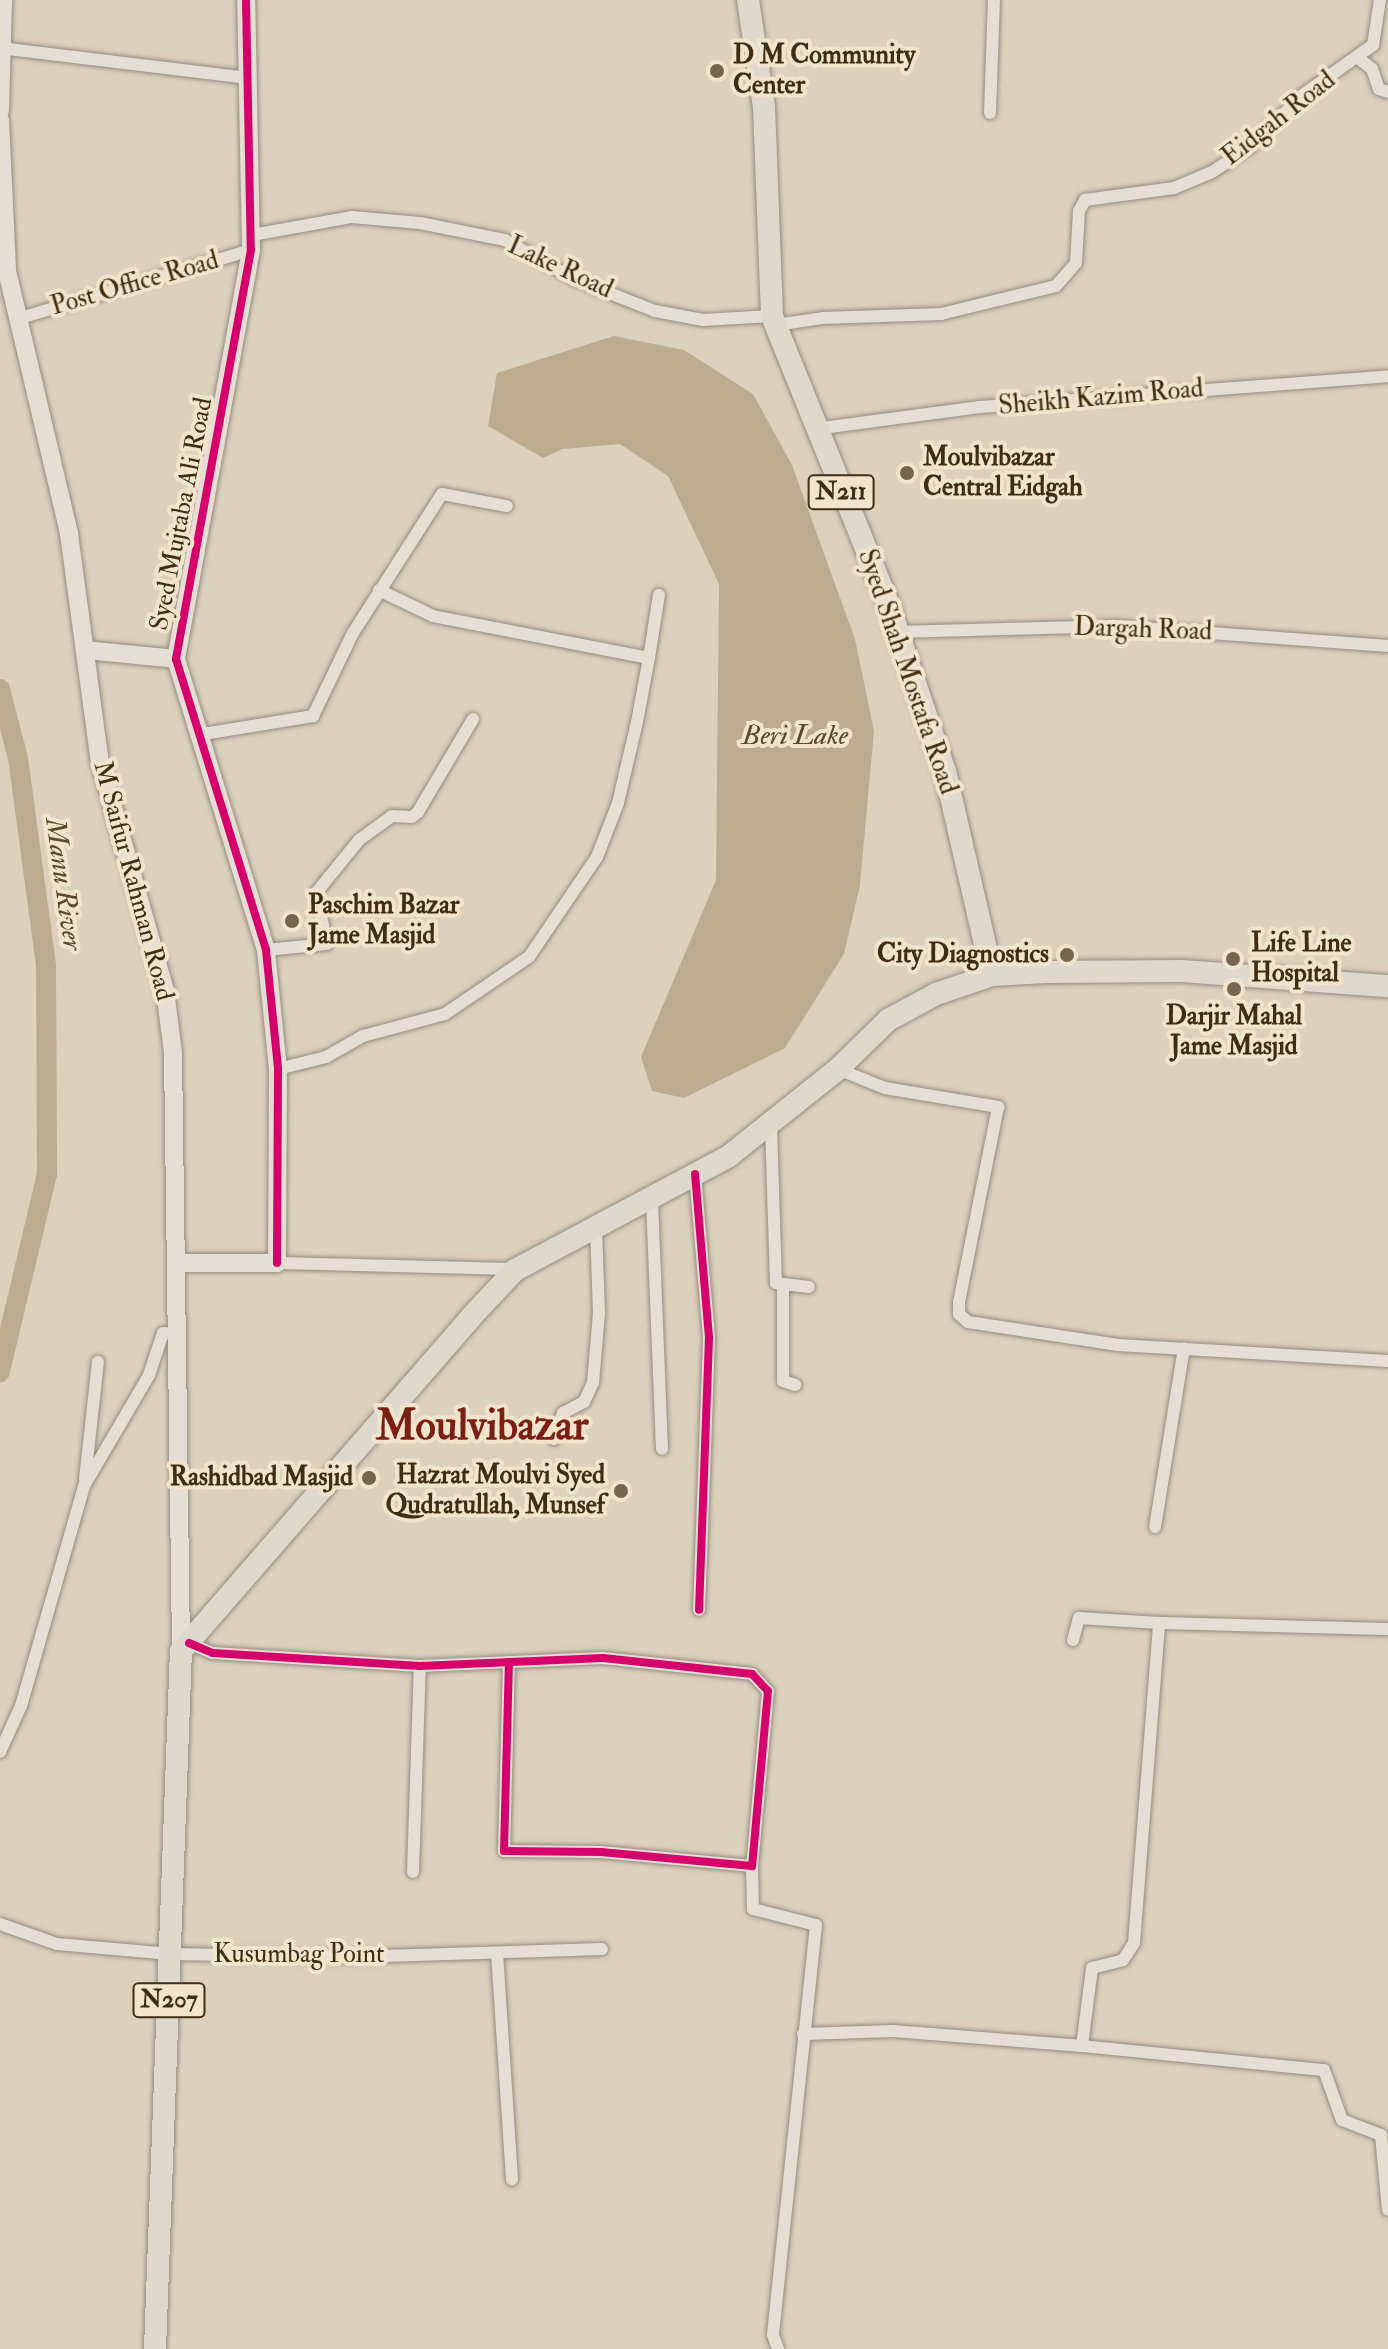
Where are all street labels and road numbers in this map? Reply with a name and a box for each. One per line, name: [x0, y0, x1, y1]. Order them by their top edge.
street label: Eidgah Road: [1216, 65, 1342, 173]
street label: Lake Road: [503, 230, 617, 306]
street label: Post Office Road: [48, 245, 222, 323]
street label: Sheikh Kazim Road: [997, 373, 1205, 423]
street label: Syed Mujtaba Ali Road: [144, 395, 220, 633]
road number: N211: [807, 472, 875, 512]
street label: Syed Shah Mostafa Road: [850, 546, 964, 798]
street label: Dargah Road: [1073, 612, 1213, 648]
street label: M Saifur Rahman Road: [86, 758, 180, 1004]
street label: Kusumbag Point: [214, 1939, 384, 1971]
road number: N207: [131, 1980, 207, 2020]

